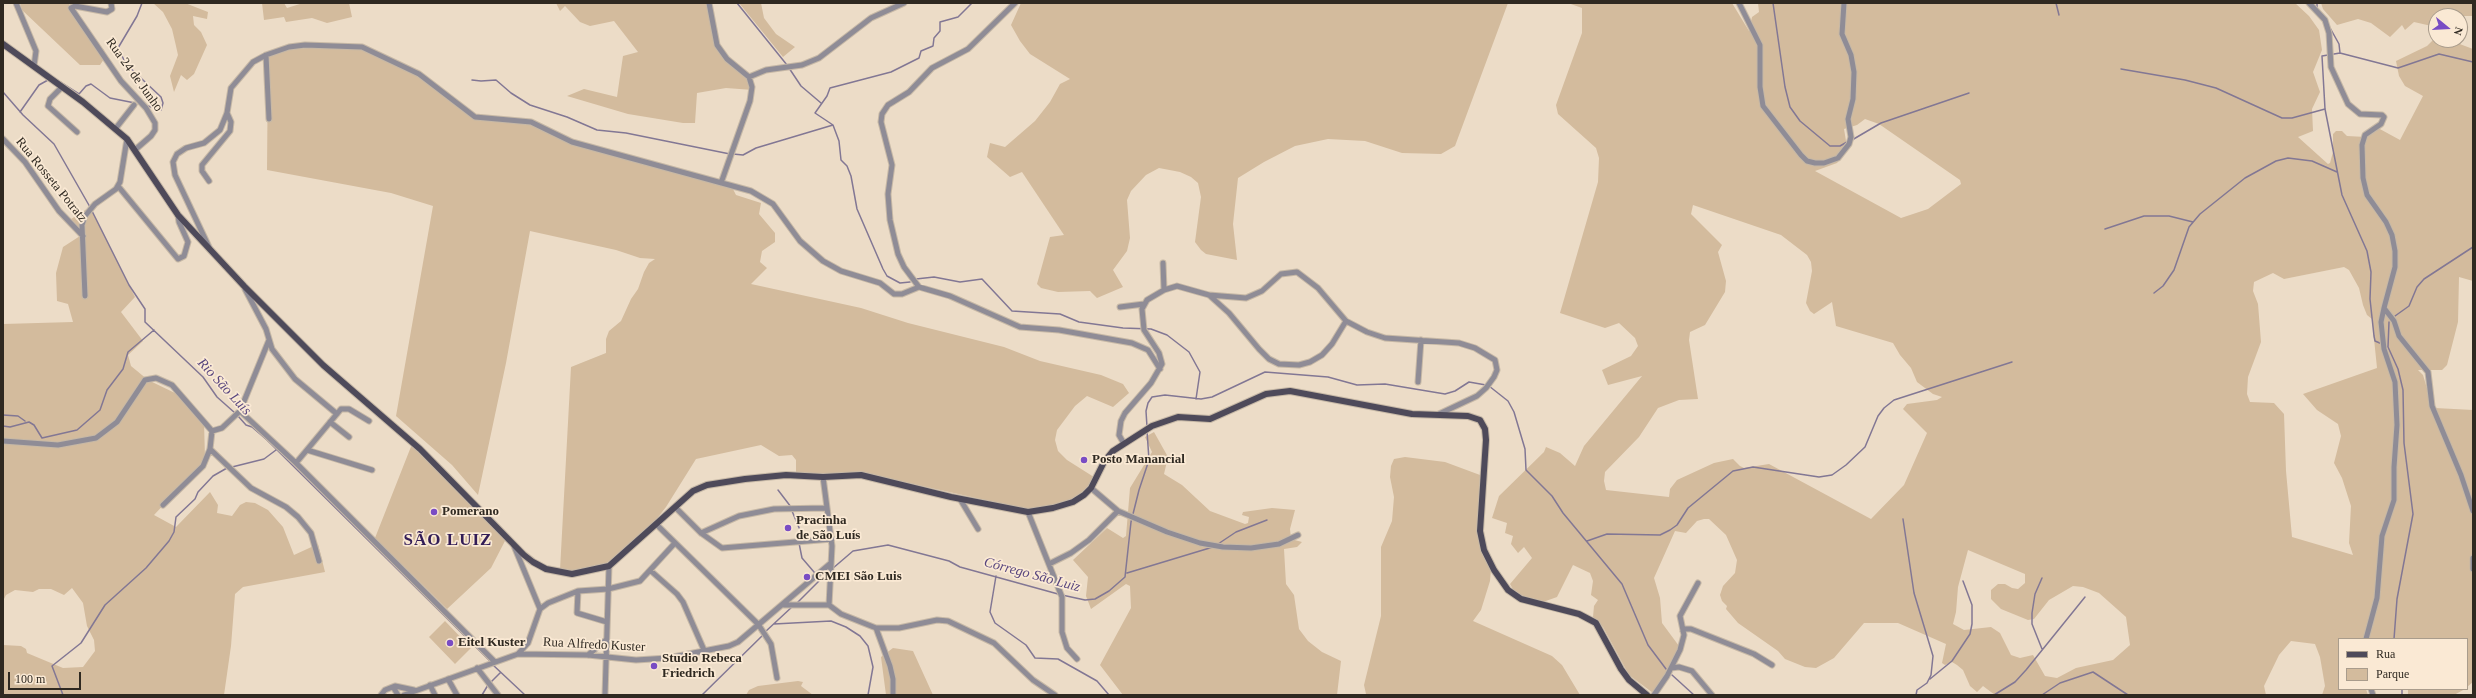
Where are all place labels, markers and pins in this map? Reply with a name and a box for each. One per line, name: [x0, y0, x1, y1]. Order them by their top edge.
place label: Posto Manancial: [1092, 452, 1185, 468]
marker: Posto Manancial: [1079, 455, 1089, 465]
place label: Pomerano: [442, 504, 499, 520]
marker: Pomerano: [429, 507, 439, 517]
place label: Pracinha de São Luís: [796, 513, 860, 544]
marker: Pracinha de São Luís: [783, 523, 793, 533]
place label: CMEI São Luis: [815, 569, 902, 585]
marker: CMEI São Luis: [802, 572, 812, 582]
place label: Eitel Kuster: [458, 635, 526, 651]
marker: Eitel Kuster: [445, 638, 455, 648]
place label: Studio Rebeca Friedrich: [662, 651, 742, 682]
marker: Studio Rebeca Friedrich: [649, 661, 659, 671]

